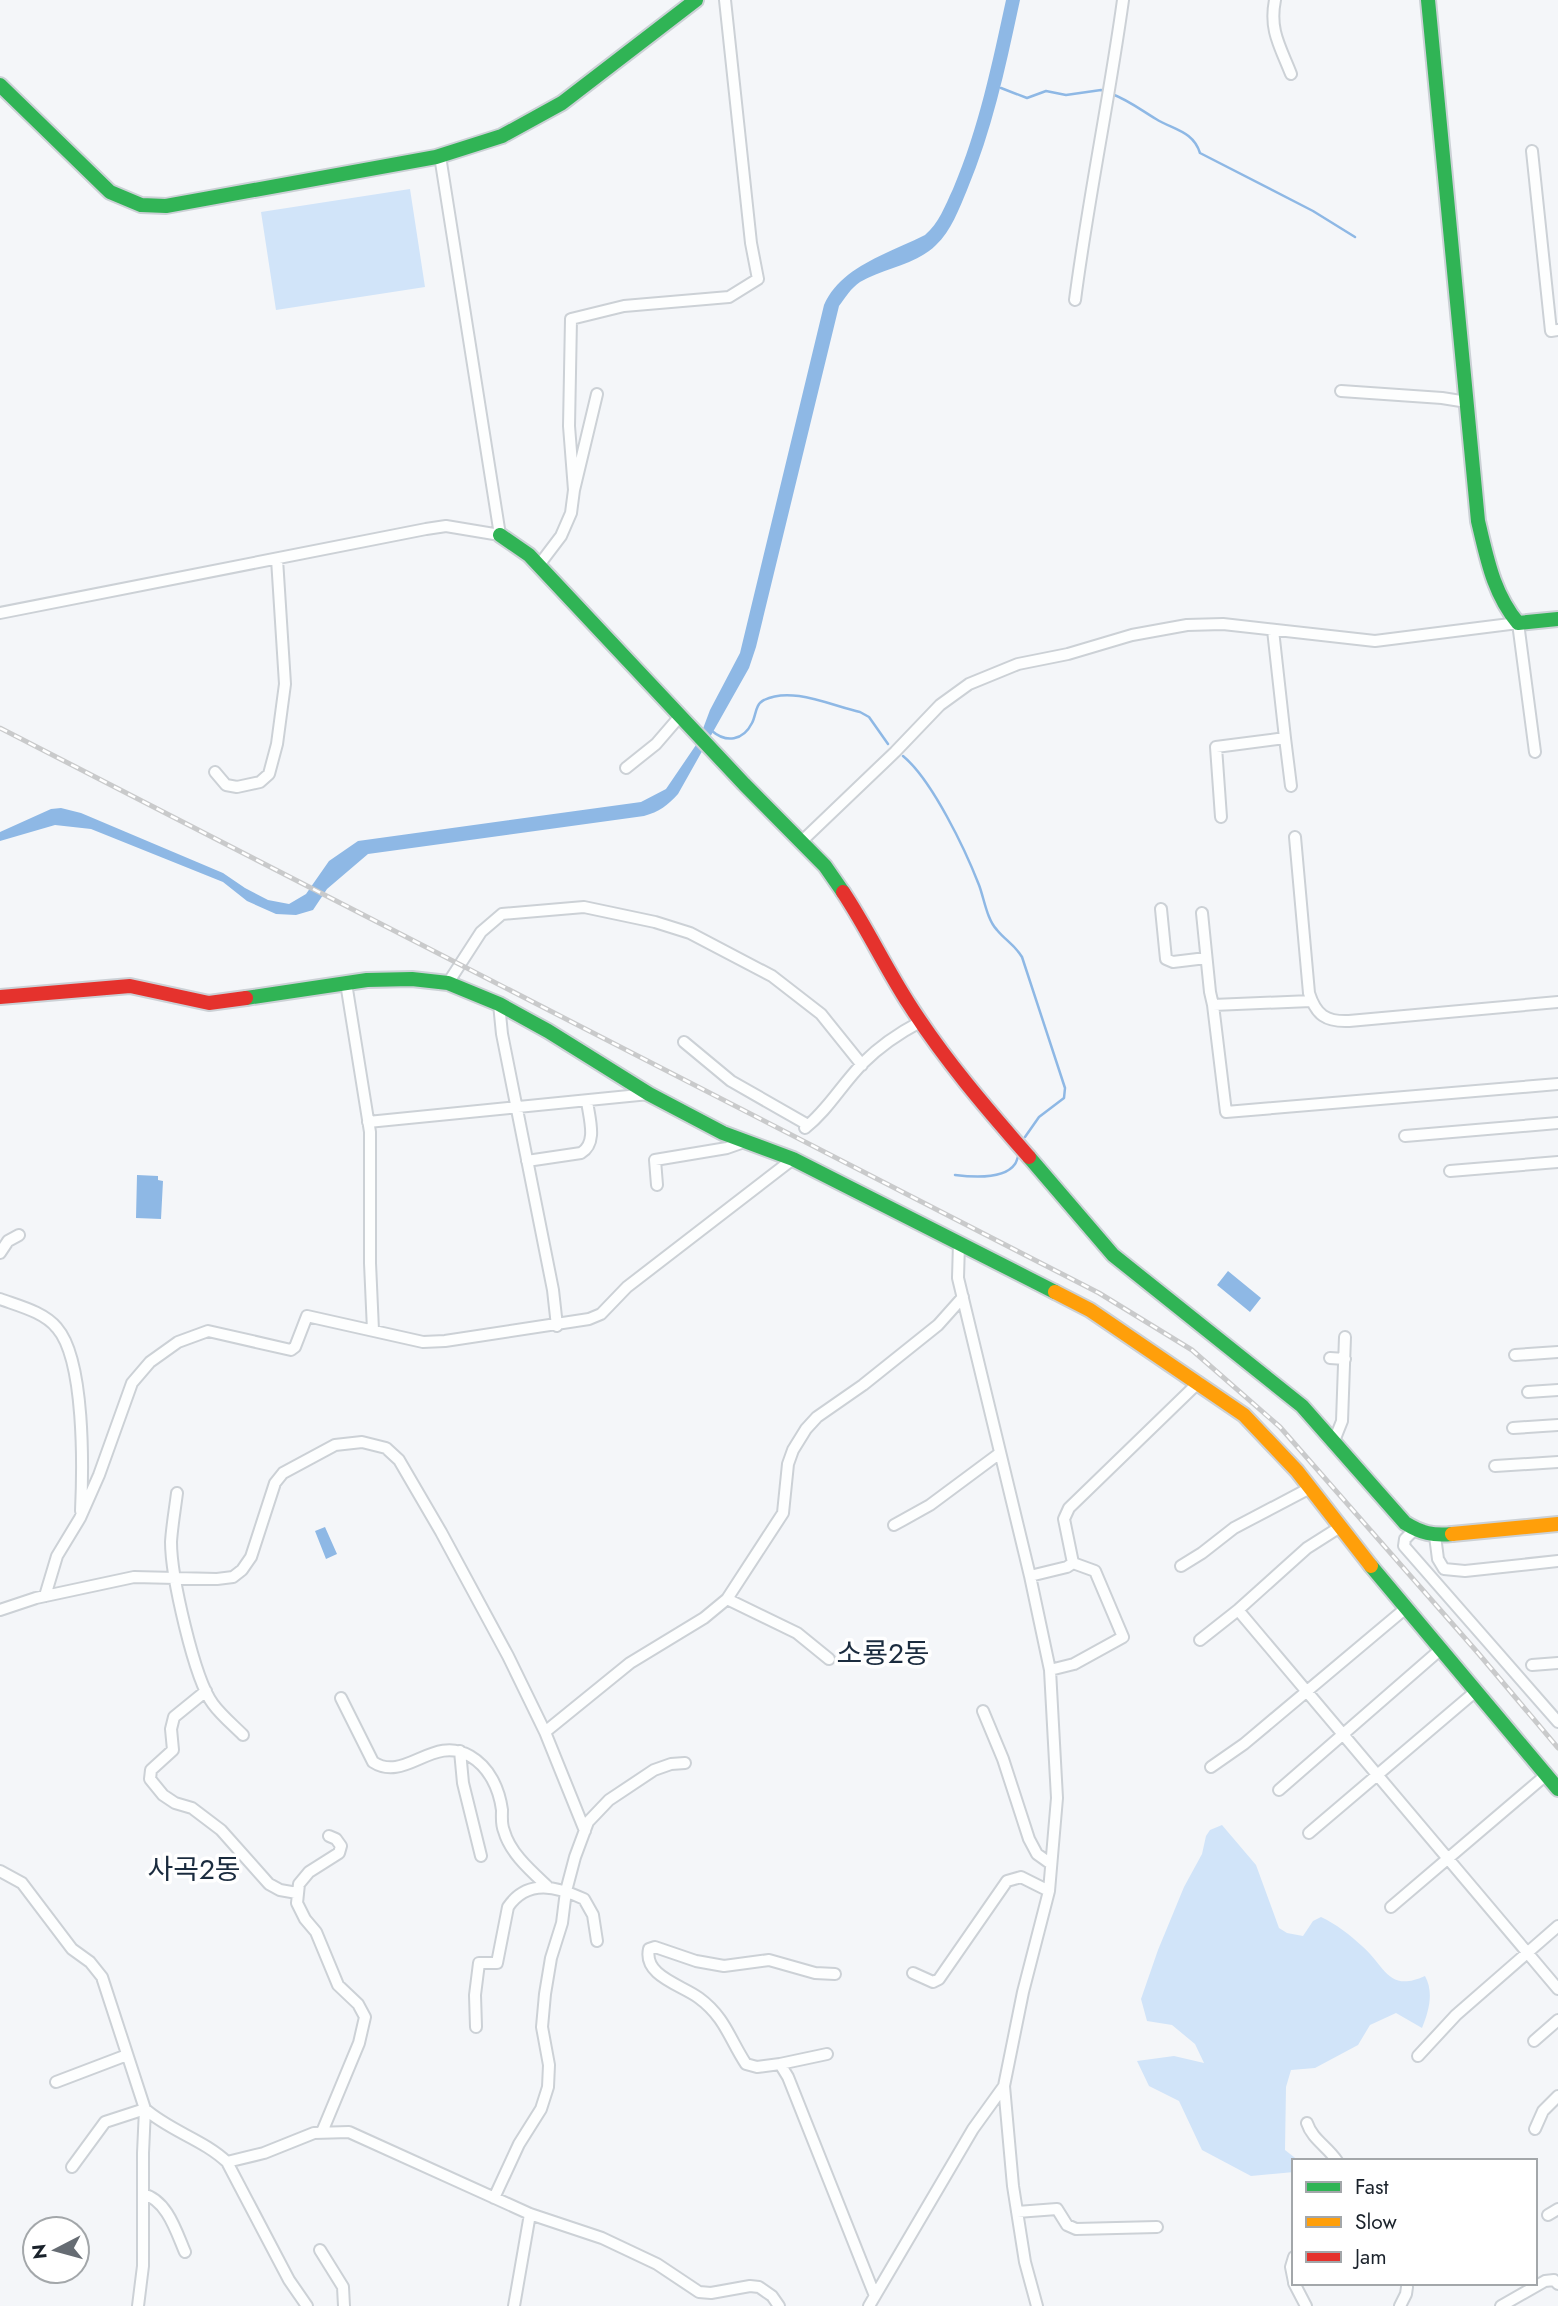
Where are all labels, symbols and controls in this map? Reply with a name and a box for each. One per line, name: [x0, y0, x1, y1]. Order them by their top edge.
district label: 소룡2동: [836, 1633, 930, 1674]
district label: 사곡2동: [147, 1849, 241, 1890]
legend: [1292, 2159, 1537, 2285]
text: Fast: [1355, 2172, 1388, 2202]
text: Slow: [1355, 2207, 1397, 2237]
north arrow: [21, 2215, 91, 2285]
text: Jam: [1352, 2242, 1387, 2272]
text: N: [25, 2243, 54, 2261]

